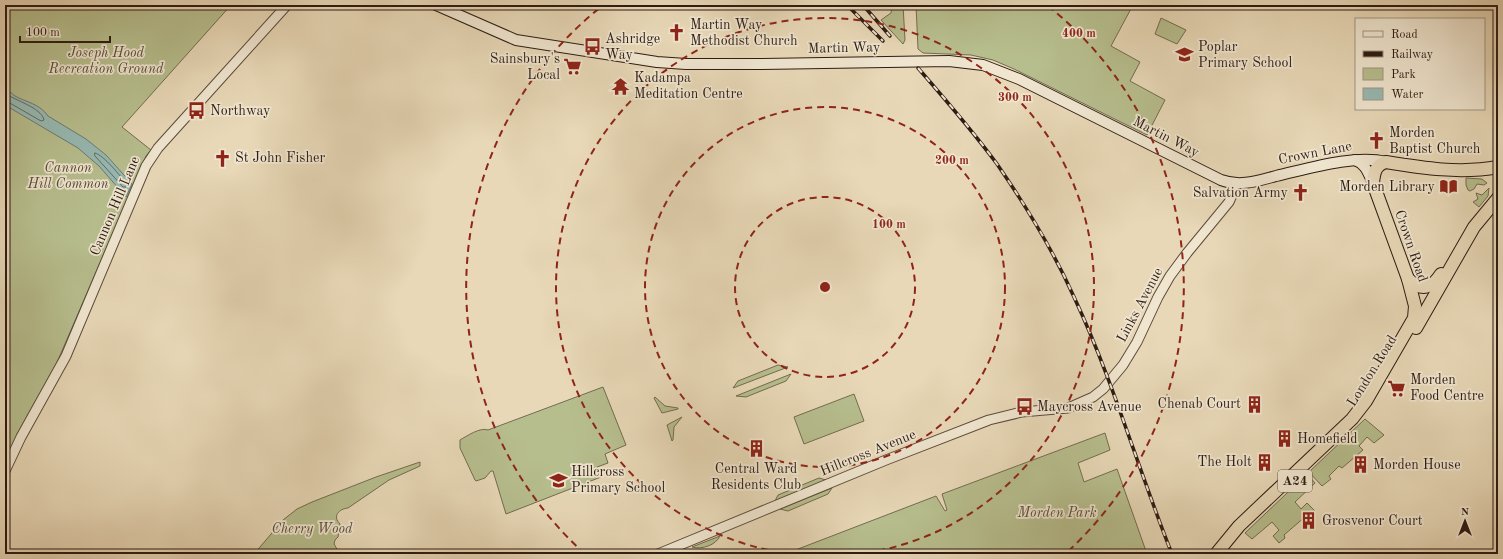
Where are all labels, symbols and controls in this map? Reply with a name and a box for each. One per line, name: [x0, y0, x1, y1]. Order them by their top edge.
scale bar: [20, 18, 110, 44]
place label: Martin Way Methodist Church: [690, 18, 798, 48]
legend: [1355, 18, 1485, 110]
church icon: Martin Way Methodist Church: [667, 23, 687, 43]
text: 100 m: [26, 27, 60, 39]
text: 400 m: [1062, 28, 1096, 40]
text: Road: [1391, 29, 1418, 41]
place label: Ashridge Way: [605, 32, 660, 62]
bus stop icon: Ashridge Way: [582, 37, 602, 57]
street label: Martin Way: [808, 40, 881, 56]
place label: Poplar Primary School: [1198, 40, 1292, 70]
school or university icon: Poplar Primary School: [1175, 45, 1195, 65]
park label: Joseph Hood Recreation Ground: [48, 46, 164, 76]
text: Railway: [1391, 49, 1434, 61]
place label: Sainsbury's Local: [490, 52, 560, 82]
supermarket icon: Sainsbury's Local: [563, 57, 583, 77]
text: Park: [1391, 69, 1416, 81]
place label: Kadampa Meditation Centre: [634, 71, 743, 101]
temple icon: Kadampa Meditation Centre: [611, 76, 631, 96]
text: Water: [1391, 89, 1424, 101]
text: 300 m: [998, 92, 1032, 104]
bus stop icon: Northway: [187, 101, 207, 121]
place label: Northway: [210, 104, 271, 118]
street label: Martin Way: [1131, 114, 1202, 160]
place label: Morden Baptist Church: [1389, 126, 1481, 156]
church icon: Morden Baptist Church: [1366, 131, 1386, 151]
street label: Crown Lane: [1277, 139, 1353, 167]
church icon: St John Fisher: [212, 148, 232, 168]
place label: St John Fisher: [235, 151, 325, 165]
street label: Cannon Hill Lane: [88, 154, 142, 258]
text: 200 m: [935, 155, 969, 167]
park label: Cannon Hill Common: [27, 161, 108, 191]
library icon: Morden Library: [1438, 177, 1458, 197]
place label: Morden Library: [1339, 180, 1436, 194]
church icon: Salvation Army: [1291, 183, 1311, 203]
place label: Salvation Army: [1193, 186, 1289, 200]
street label: Crown Road: [1392, 208, 1430, 284]
text: 100 m: [872, 219, 906, 231]
street label: Links Avenue: [1114, 265, 1166, 345]
centre of rings: [818, 280, 832, 294]
street label: London Road: [1345, 333, 1399, 409]
place label: Morden Food Centre: [1410, 373, 1484, 403]
supermarket icon: Morden Food Centre: [1387, 378, 1407, 398]
building icon: Chenab Court: [1244, 394, 1264, 414]
bus stop icon: Maycross Avenue: [1014, 397, 1034, 417]
place label: Chenab Court: [1158, 397, 1241, 411]
place label: Maycross Avenue: [1037, 400, 1142, 414]
street label: Hillcross Avenue: [818, 427, 918, 479]
building icon: Homefield: [1274, 429, 1294, 449]
place label: Homefield: [1297, 432, 1357, 446]
building icon: Central Ward Residents Club: [746, 439, 766, 459]
building icon: The Holt: [1255, 452, 1275, 472]
place label: The Holt: [1197, 455, 1252, 469]
building icon: Morden House: [1350, 455, 1370, 475]
place label: Morden House: [1373, 458, 1461, 472]
place label: Central Ward Residents Club: [711, 462, 801, 492]
place label: Hillcross Primary School: [571, 465, 665, 495]
school or university icon: Hillcross Primary School: [548, 470, 568, 490]
road number: A24: [1278, 470, 1312, 492]
north arrow: [1445, 501, 1485, 541]
park label: Morden Park: [1016, 506, 1097, 520]
text: N: [1461, 507, 1470, 518]
building icon: Grosvenor Court: [1299, 511, 1319, 531]
place label: Grosvenor Court: [1322, 514, 1423, 528]
park label: Cherry Wood: [272, 522, 353, 537]

